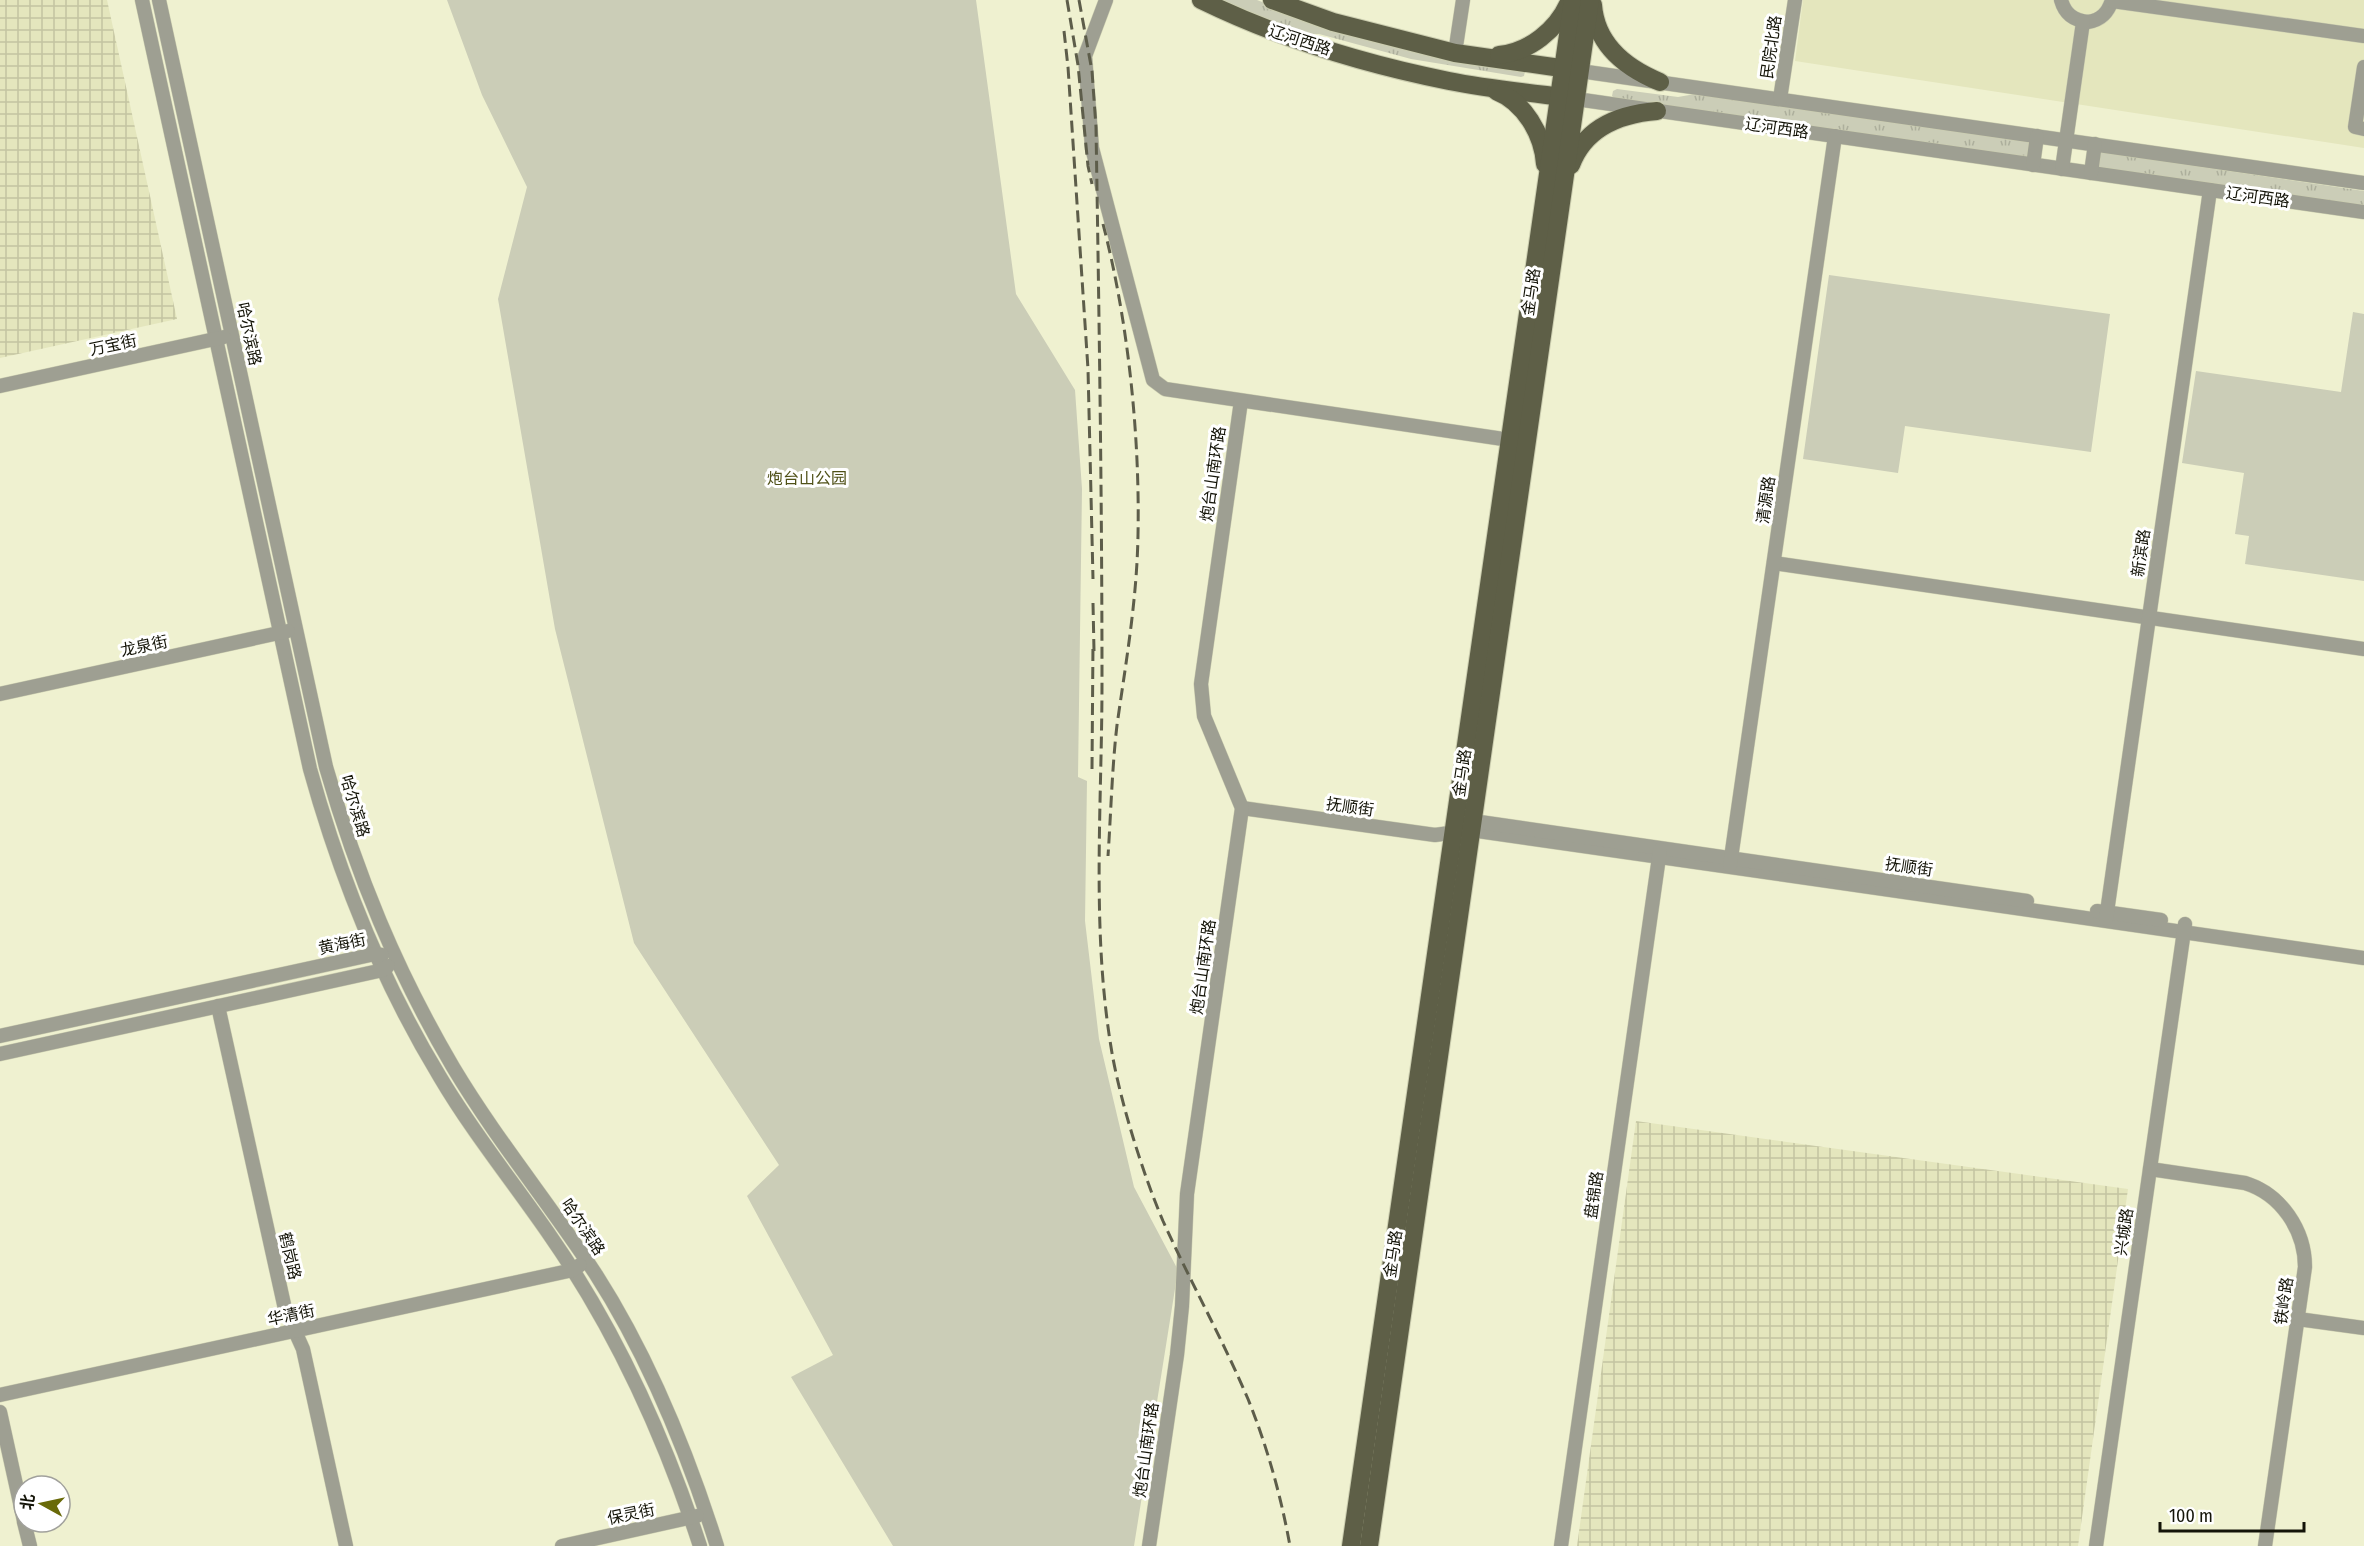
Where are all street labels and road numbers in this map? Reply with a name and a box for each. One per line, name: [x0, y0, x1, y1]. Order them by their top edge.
street label: 民院北路: [1757, 14, 1785, 80]
street label: 辽河西路: [1267, 21, 1333, 59]
street label: 辽河西路: [1744, 114, 1810, 142]
street label: 辽河西路: [2225, 183, 2291, 211]
street label: 金马路: [1518, 267, 1544, 317]
street label: 哈尔滨路: [233, 301, 265, 367]
street label: 万宝街: [88, 331, 138, 359]
street label: 炮台山南环路: [1197, 425, 1229, 523]
street label: 清源路: [1753, 475, 1779, 525]
street label: 新滨路: [2128, 528, 2154, 578]
street label: 龙泉街: [119, 632, 169, 660]
street label: 金马路: [1449, 748, 1475, 798]
street label: 哈尔滨路: [337, 773, 373, 839]
street label: 抚顺街: [1325, 794, 1375, 820]
street label: 抚顺街: [1884, 854, 1934, 880]
street label: 炮台山南环路: [1187, 918, 1219, 1016]
street label: 黄海街: [317, 930, 367, 958]
street label: 盘锦路: [1581, 1170, 1607, 1220]
street label: 哈尔滨路: [557, 1195, 609, 1259]
street label: 兴城路: [2111, 1207, 2137, 1257]
street label: 金马路: [1380, 1229, 1406, 1279]
street label: 鹤岗路: [275, 1230, 305, 1282]
street label: 铁岭路: [2271, 1276, 2297, 1326]
street label: 华清街: [266, 1301, 316, 1329]
street label: 炮台山南环路: [1130, 1401, 1162, 1499]
street label: 保灵街: [606, 1500, 656, 1528]

